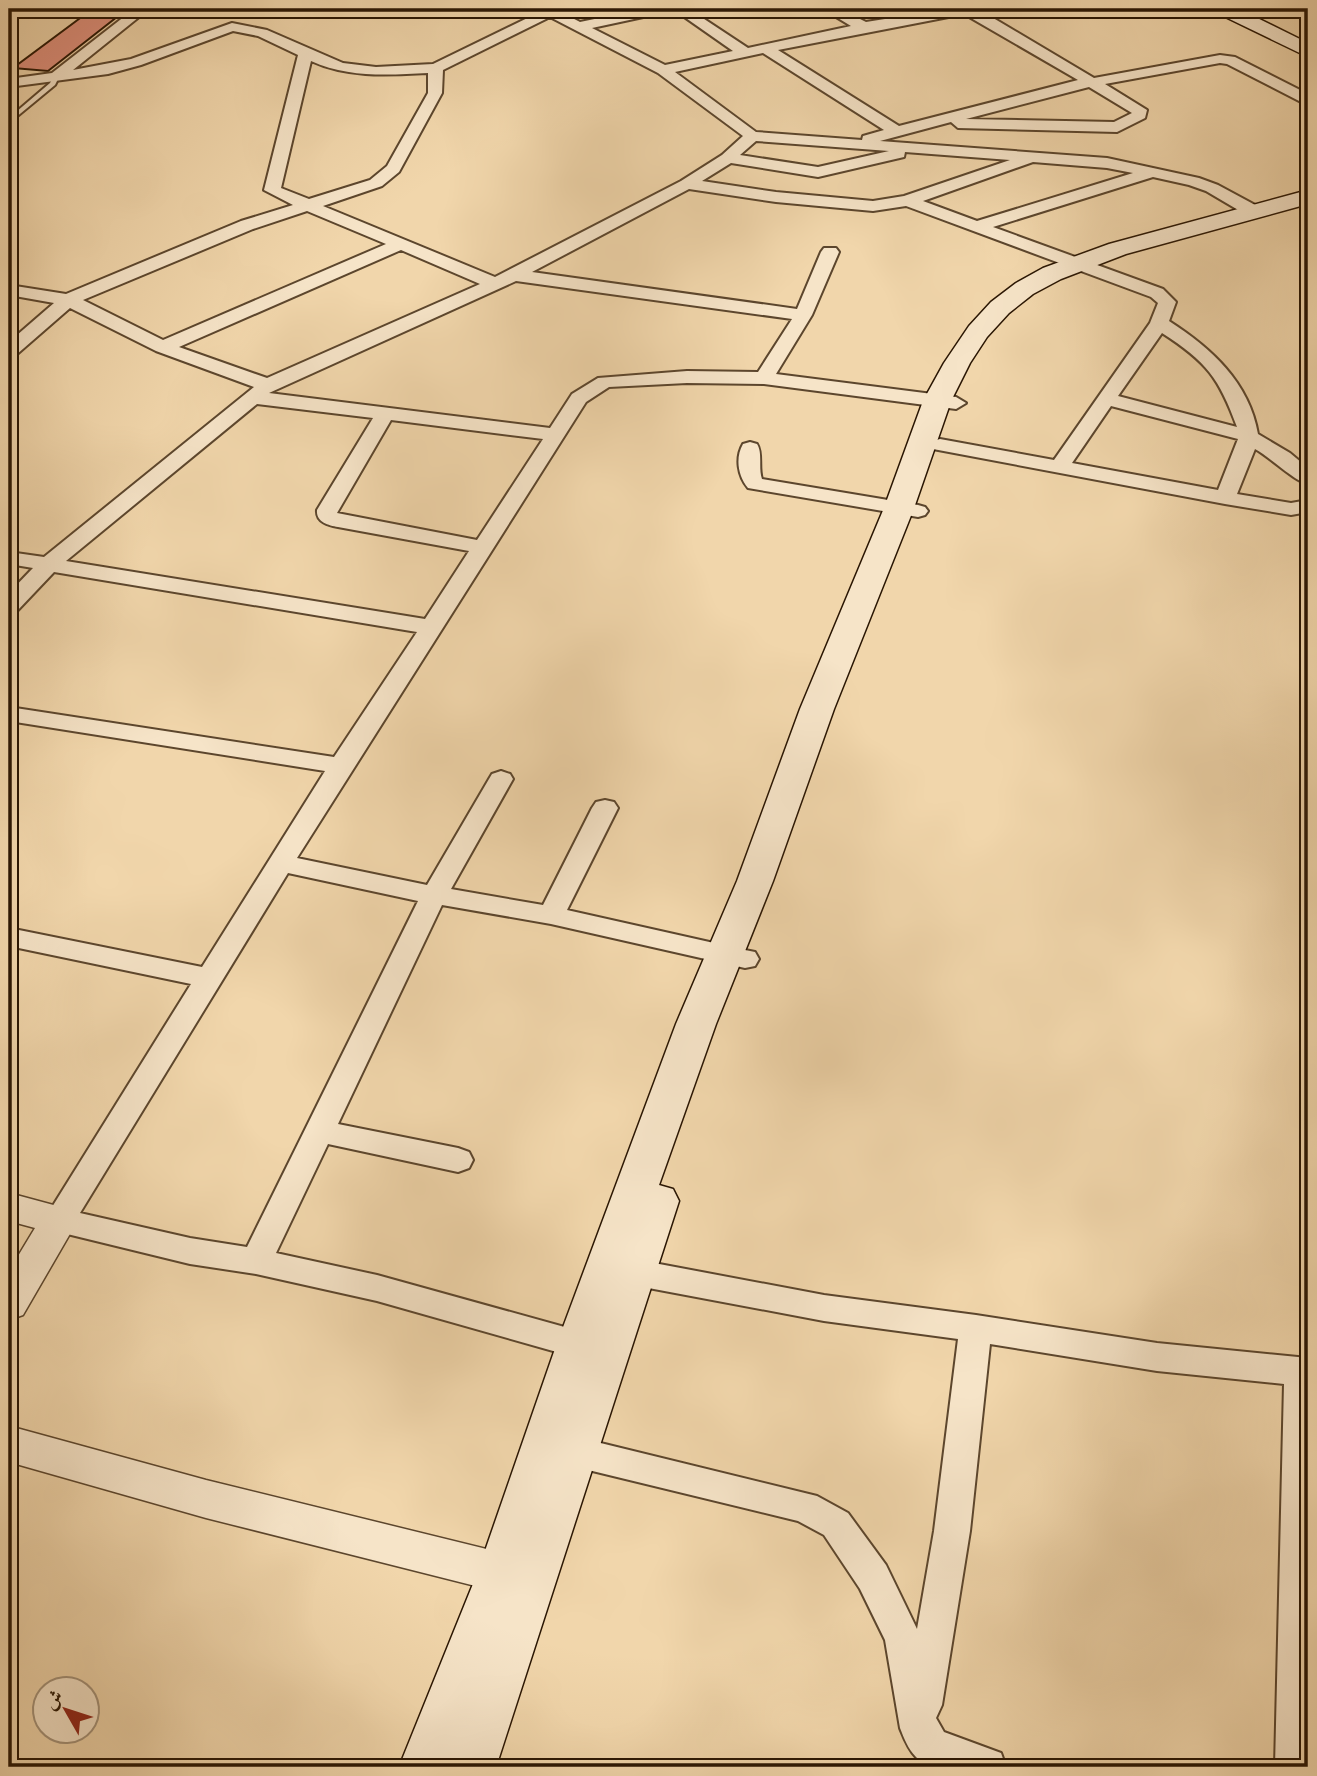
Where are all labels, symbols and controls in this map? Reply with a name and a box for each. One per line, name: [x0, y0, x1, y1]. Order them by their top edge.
north arrow: [32, 1674, 102, 1744]
text: ش: [38, 1685, 69, 1715]

